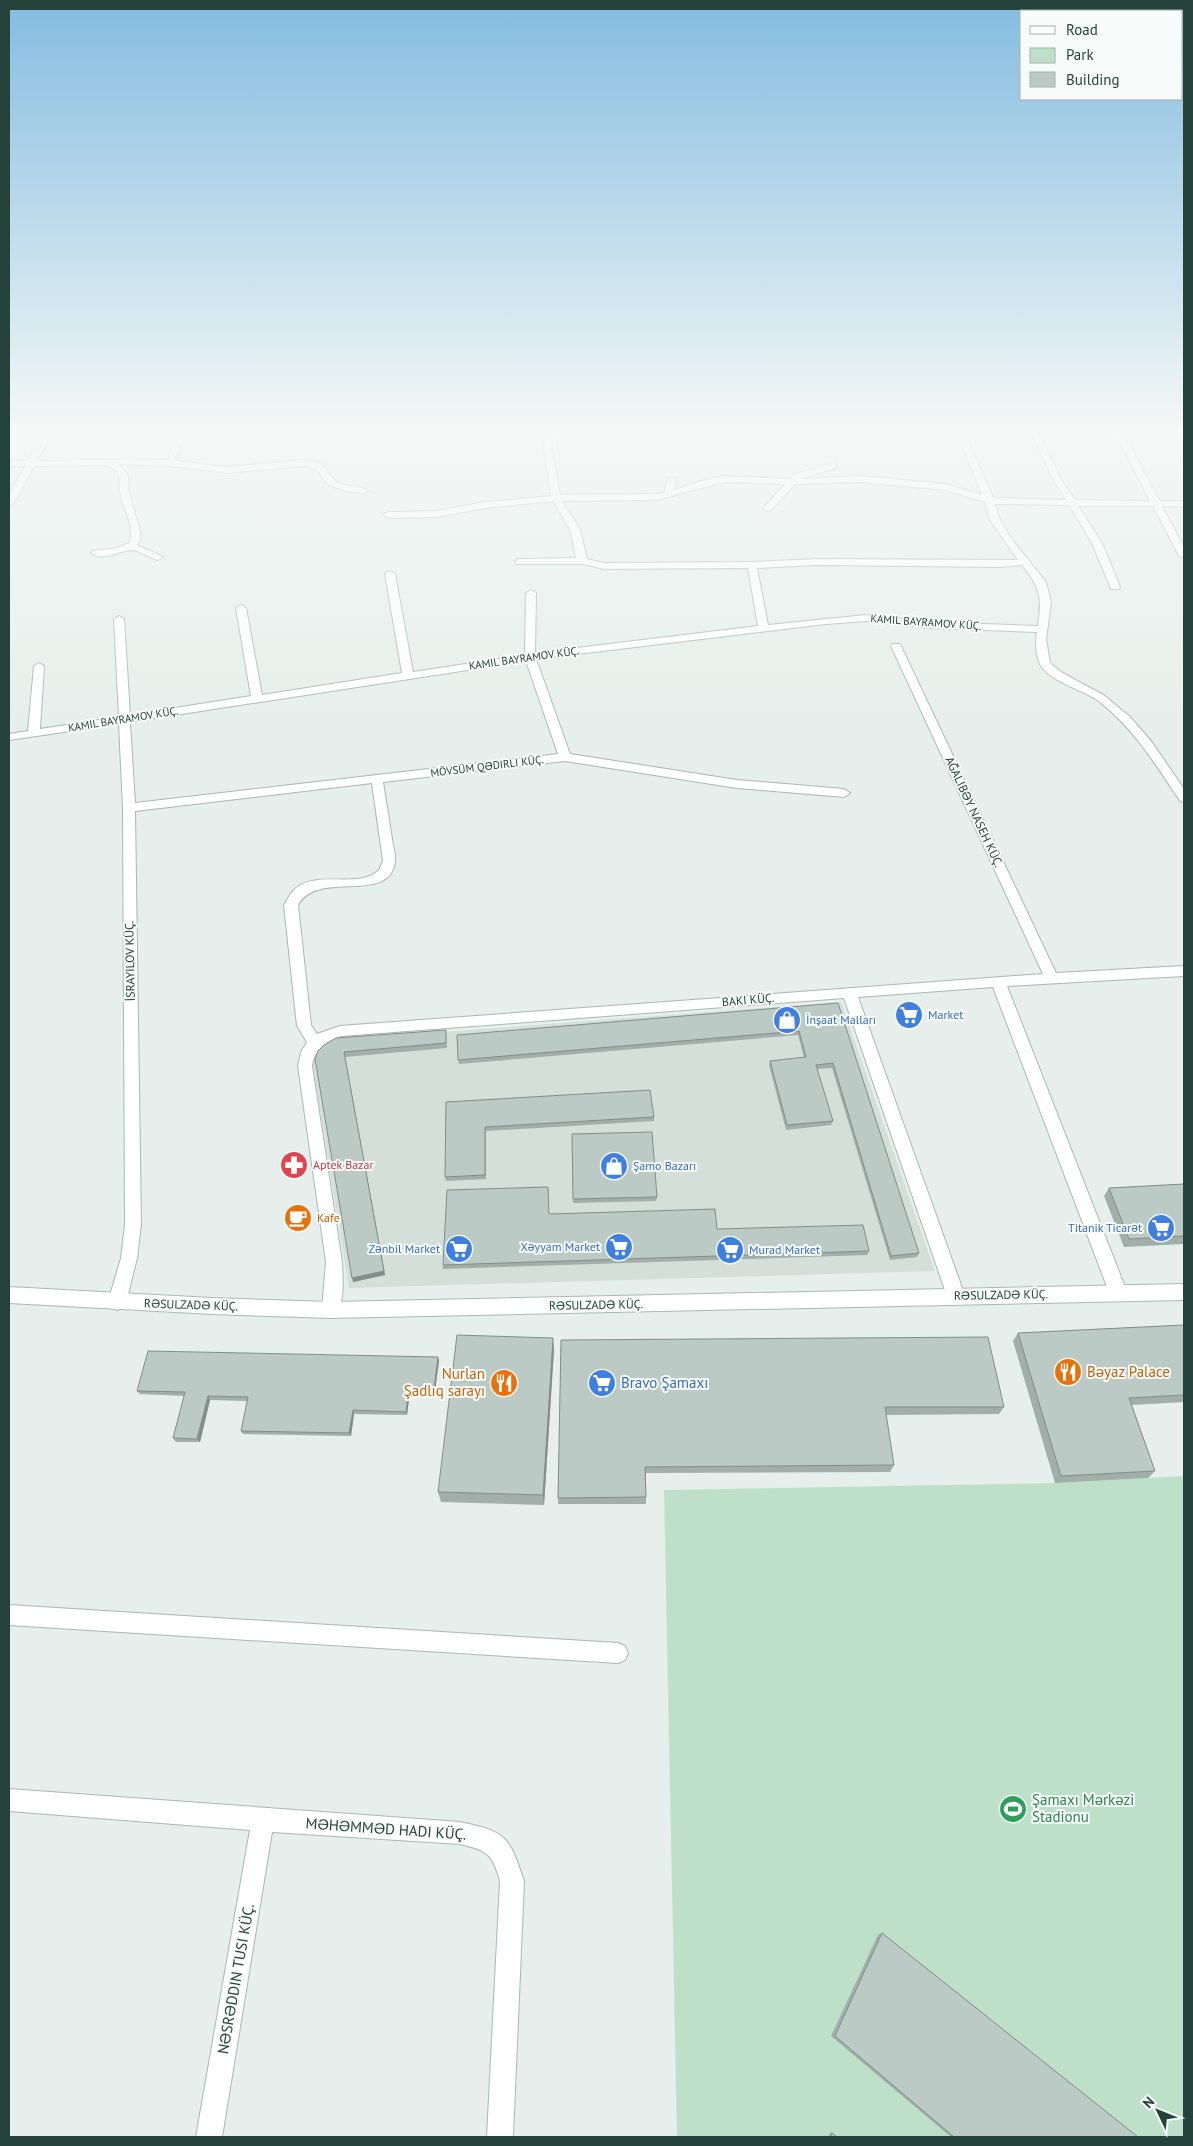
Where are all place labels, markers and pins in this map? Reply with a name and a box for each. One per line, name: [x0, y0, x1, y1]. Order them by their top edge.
supermarket icon: Market: [894, 1000, 924, 1030]
shop icon: İnşaat Malları: [772, 1005, 802, 1035]
place label: Market: [928, 1007, 963, 1022]
place label: İnşaat Malları: [806, 1012, 876, 1027]
pharmacy icon: Aptek Bazar: [279, 1150, 309, 1180]
shop icon: Şamo Bazarı: [599, 1151, 629, 1181]
place label: Aptek Bazar: [313, 1157, 374, 1172]
place label: Şamo Bazarı: [633, 1158, 696, 1173]
cafe icon: Kafe: [283, 1203, 313, 1233]
place label: Kafe: [317, 1210, 340, 1225]
supermarket icon: Titanik Ticarət: [1146, 1213, 1176, 1243]
place label: Titanik Ticarət: [1068, 1220, 1142, 1235]
supermarket icon: Xəyyam Market: [604, 1232, 634, 1262]
supermarket icon: Zənbil Market: [444, 1234, 474, 1264]
supermarket icon: Murad Market: [715, 1235, 745, 1265]
place label: Xəyyam Market: [520, 1239, 600, 1254]
place label: Zənbil Market: [369, 1241, 440, 1256]
place label: Murad Market: [749, 1242, 820, 1257]
restaurant icon: Bəyaz Palace: [1053, 1357, 1083, 1387]
place label: Bəyaz Palace: [1087, 1362, 1170, 1381]
place label: Nurlan Şadlıq sarayı: [404, 1364, 485, 1400]
restaurant icon: Nurlan Şadlıq sarayı: [489, 1368, 519, 1398]
supermarket icon: Bravo Şamaxı: [587, 1368, 617, 1398]
place label: Bravo Şamaxı: [621, 1373, 708, 1392]
place label: Şamaxı Mərkəzi Stadionu: [1032, 1790, 1134, 1826]
sports icon: Şamaxı Mərkəzi Stadionu: [998, 1794, 1028, 1824]

